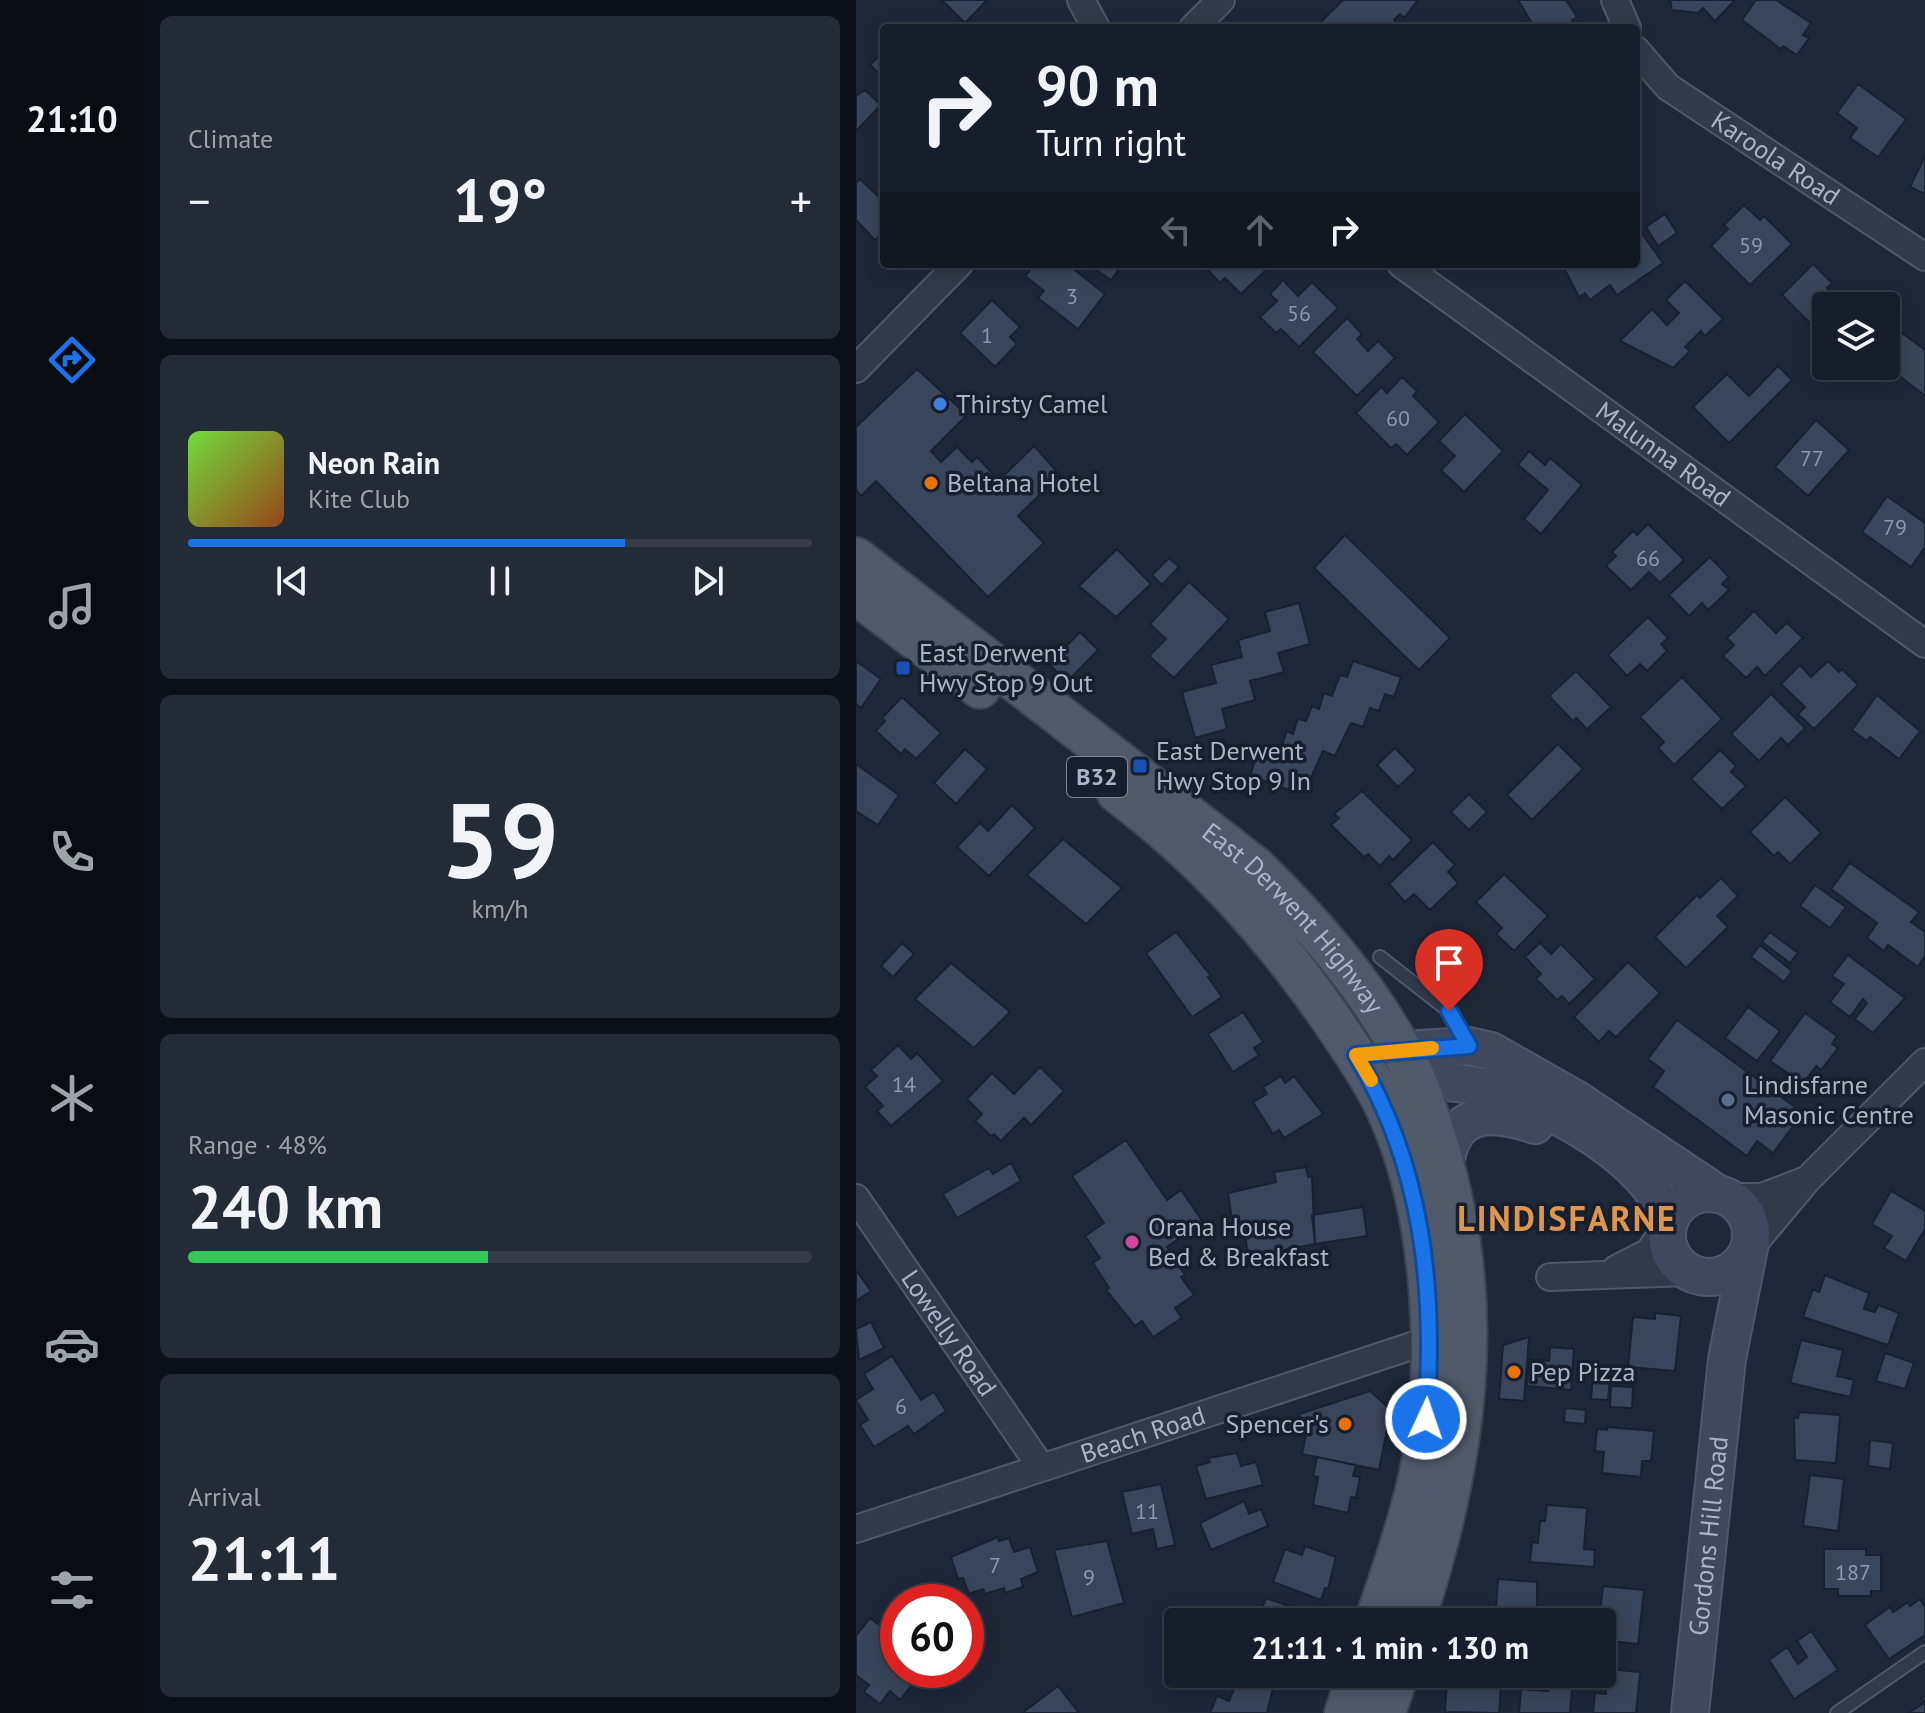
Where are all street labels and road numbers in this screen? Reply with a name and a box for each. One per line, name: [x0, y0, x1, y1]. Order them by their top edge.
street label: Karoola Road: [1705, 103, 1846, 212]
street label: Malunna Road: [1590, 394, 1737, 514]
road number: B32: [1067, 757, 1127, 797]
street label: East Derwent Highway: [1196, 815, 1392, 1019]
street label: Lowelly Road: [894, 1263, 1004, 1402]
street label: Beach Road: [1076, 1398, 1209, 1470]
street label: Gordons Hill Road: [1681, 1435, 1735, 1637]

